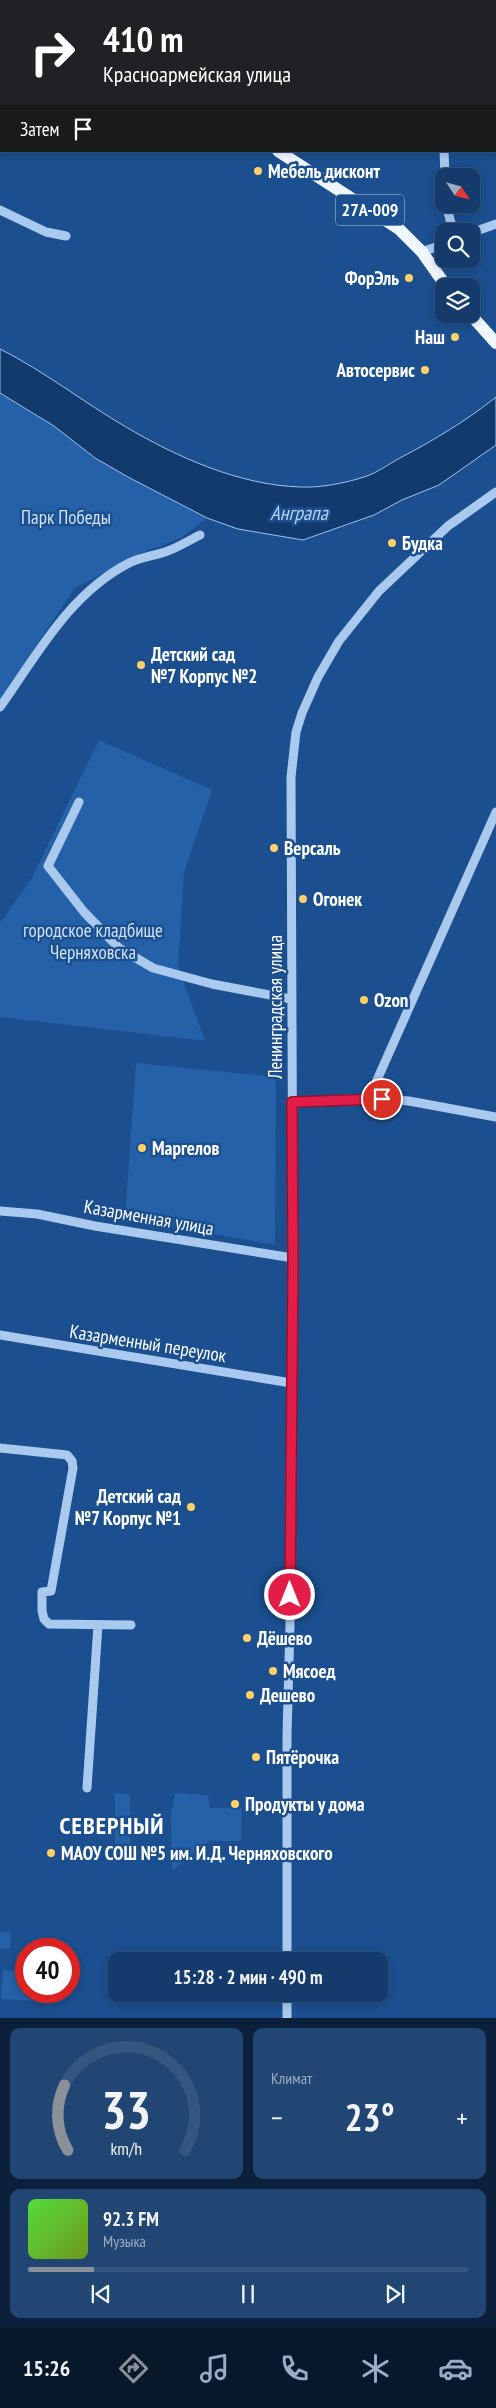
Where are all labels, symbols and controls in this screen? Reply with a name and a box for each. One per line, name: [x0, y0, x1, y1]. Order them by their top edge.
text: 410 m: [103, 16, 184, 62]
icon: right: [20, 20, 85, 85]
text: Красноармейская улица: [103, 60, 291, 88]
icon: arrive: [69, 115, 97, 143]
text: Затем: [20, 117, 59, 141]
place label: Мебель дисконт: [268, 159, 380, 183]
marker: Мебель дисконт: [252, 165, 264, 177]
north arrow: [435, 168, 480, 212]
map controls: [435, 168, 480, 323]
road number: 27А-009: [336, 194, 404, 226]
button: search: [435, 223, 480, 268]
place label: ФорЭль: [345, 266, 399, 290]
marker: ФорЭль: [403, 272, 415, 284]
button: layers: [435, 278, 480, 323]
place label: Наш: [415, 325, 445, 349]
marker: Наш: [449, 331, 461, 343]
place label: Автосервис: [335, 358, 415, 382]
marker: Автосервис: [419, 364, 431, 376]
water label: Анграпа: [270, 500, 329, 526]
park label: Парк Победы: [21, 505, 111, 529]
place label: Будка: [402, 531, 443, 555]
marker: Будка: [386, 537, 398, 549]
place label: Детский сад №7 Корпус №2: [151, 642, 257, 688]
marker: Детский сад №7 Корпус №2: [135, 659, 147, 671]
place label: Версаль: [284, 836, 341, 860]
marker: Версаль: [268, 842, 280, 854]
place label: Огонек: [313, 887, 362, 911]
marker: Огонек: [297, 893, 309, 905]
park label: городское кладбище Черняховска: [23, 918, 163, 964]
street label: Ленинградская улица: [263, 935, 287, 1080]
place label: Ozon: [374, 988, 408, 1012]
marker: Ozon: [358, 994, 370, 1006]
pin: [361, 1078, 403, 1120]
icon: arrive: [368, 1085, 396, 1113]
place label: Маргелов: [152, 1136, 219, 1160]
marker: Маргелов: [136, 1142, 148, 1154]
street label: Казарменная улица: [82, 1194, 216, 1240]
street label: Казарменный переулок: [68, 1319, 229, 1367]
place label: Детский сад №7 Корпус №1: [75, 1484, 181, 1530]
marker: Детский сад №7 Корпус №1: [185, 1501, 197, 1513]
position arrow: [263, 1568, 315, 1620]
place label: Дёшево: [257, 1626, 312, 1650]
marker: Дёшево: [241, 1632, 253, 1644]
place label: Мясоед: [283, 1659, 336, 1683]
marker: Мясоед: [267, 1665, 279, 1677]
place label: Дешево: [260, 1683, 315, 1707]
marker: Дешево: [244, 1689, 256, 1701]
place label: Пятёрочка: [266, 1745, 339, 1769]
marker: Пятёрочка: [250, 1751, 262, 1763]
place label: Продукты у дома: [245, 1792, 365, 1816]
marker: Продукты у дома: [229, 1798, 241, 1810]
district label: СЕВЕРНЫЙ: [60, 1810, 164, 1841]
place label: МАОУ СОШ №5 им. И.Д. Черняховского: [61, 1841, 333, 1865]
marker: МАОУ СОШ №5 им. И.Д. Черняховского: [45, 1847, 57, 1859]
speed limit sign: 40: [15, 1938, 80, 2003]
text: 15:28 · 2 мин · 490 m: [174, 1965, 322, 1989]
text: Климат: [271, 2068, 312, 2088]
text: 33: [102, 2076, 151, 2143]
text: 23°: [344, 2092, 395, 2141]
text: −: [271, 2099, 283, 2136]
text: +: [456, 2099, 468, 2136]
text: km/h: [111, 2137, 142, 2160]
text: 92.3 FM: [103, 2207, 159, 2231]
text: Музыка: [103, 2231, 146, 2251]
icon: previous: [87, 2280, 115, 2308]
icon: pause: [234, 2280, 262, 2308]
icon: next: [381, 2280, 409, 2308]
icon: directions: [116, 2351, 151, 2386]
icon: music: [197, 2351, 232, 2386]
icon: phone: [277, 2351, 312, 2386]
icon: climate: [358, 2351, 393, 2386]
icon: car: [438, 2351, 473, 2386]
text: 15:26: [23, 2354, 70, 2382]

